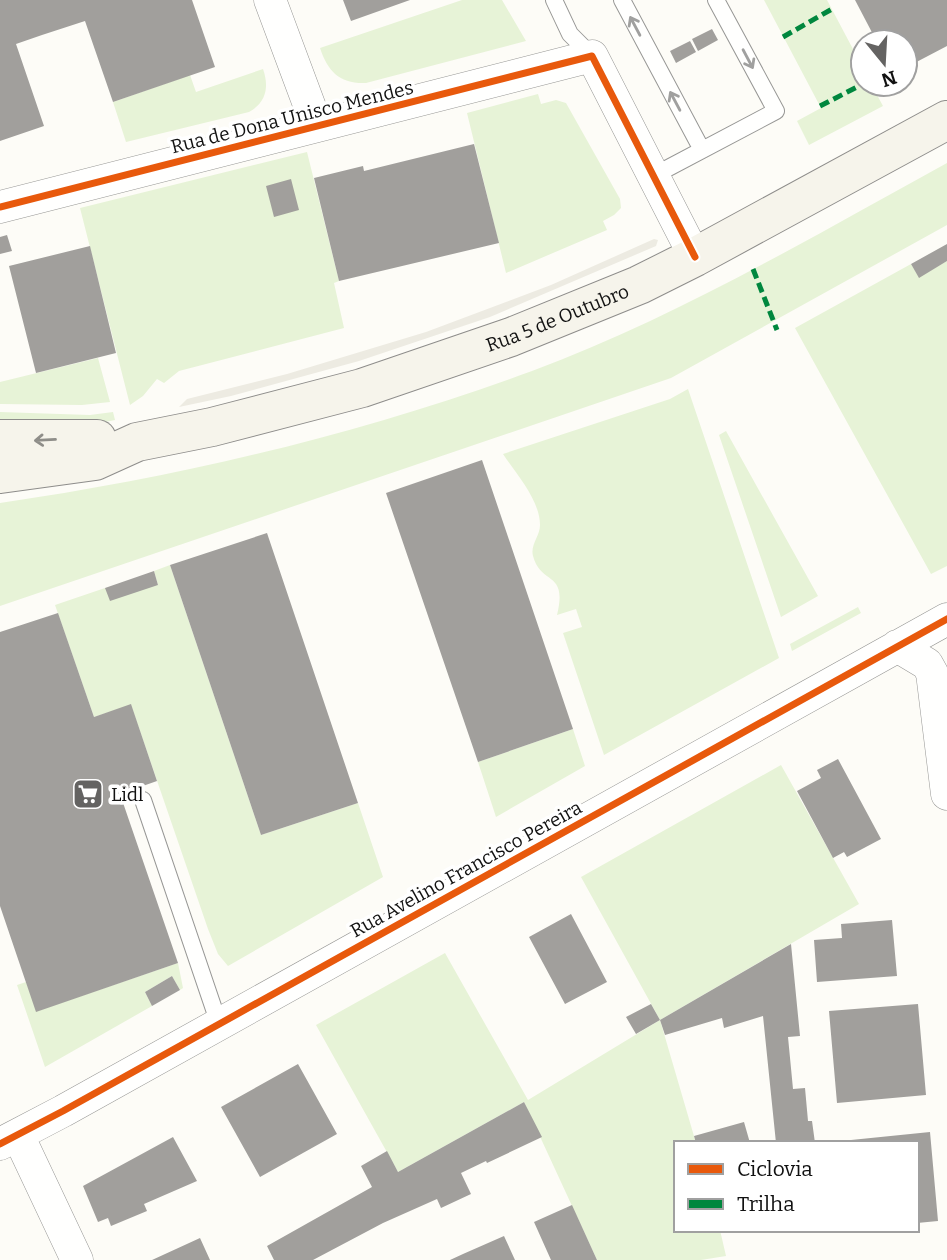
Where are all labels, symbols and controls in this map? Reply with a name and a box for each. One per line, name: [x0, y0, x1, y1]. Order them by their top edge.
one-way arrow: [628, 16, 641, 37]
north arrow: [849, 28, 919, 98]
one-way arrow: [741, 48, 755, 69]
text: N: [878, 65, 900, 92]
street label: Rua de Dona Unisco Mendes: [168, 76, 416, 158]
one-way arrow: [668, 91, 682, 112]
street label: Rua 5 de Outubro: [483, 279, 632, 356]
one-way arrow: [34, 434, 57, 447]
supermarket icon: Lidl: [71, 777, 105, 811]
place label: Lidl: [111, 783, 144, 806]
street label: Rua Avelino Francisco Pereira: [346, 795, 586, 942]
legend: [674, 1141, 919, 1232]
text: Ciclovia: [737, 1156, 813, 1182]
text: Trilha: [737, 1191, 795, 1217]

